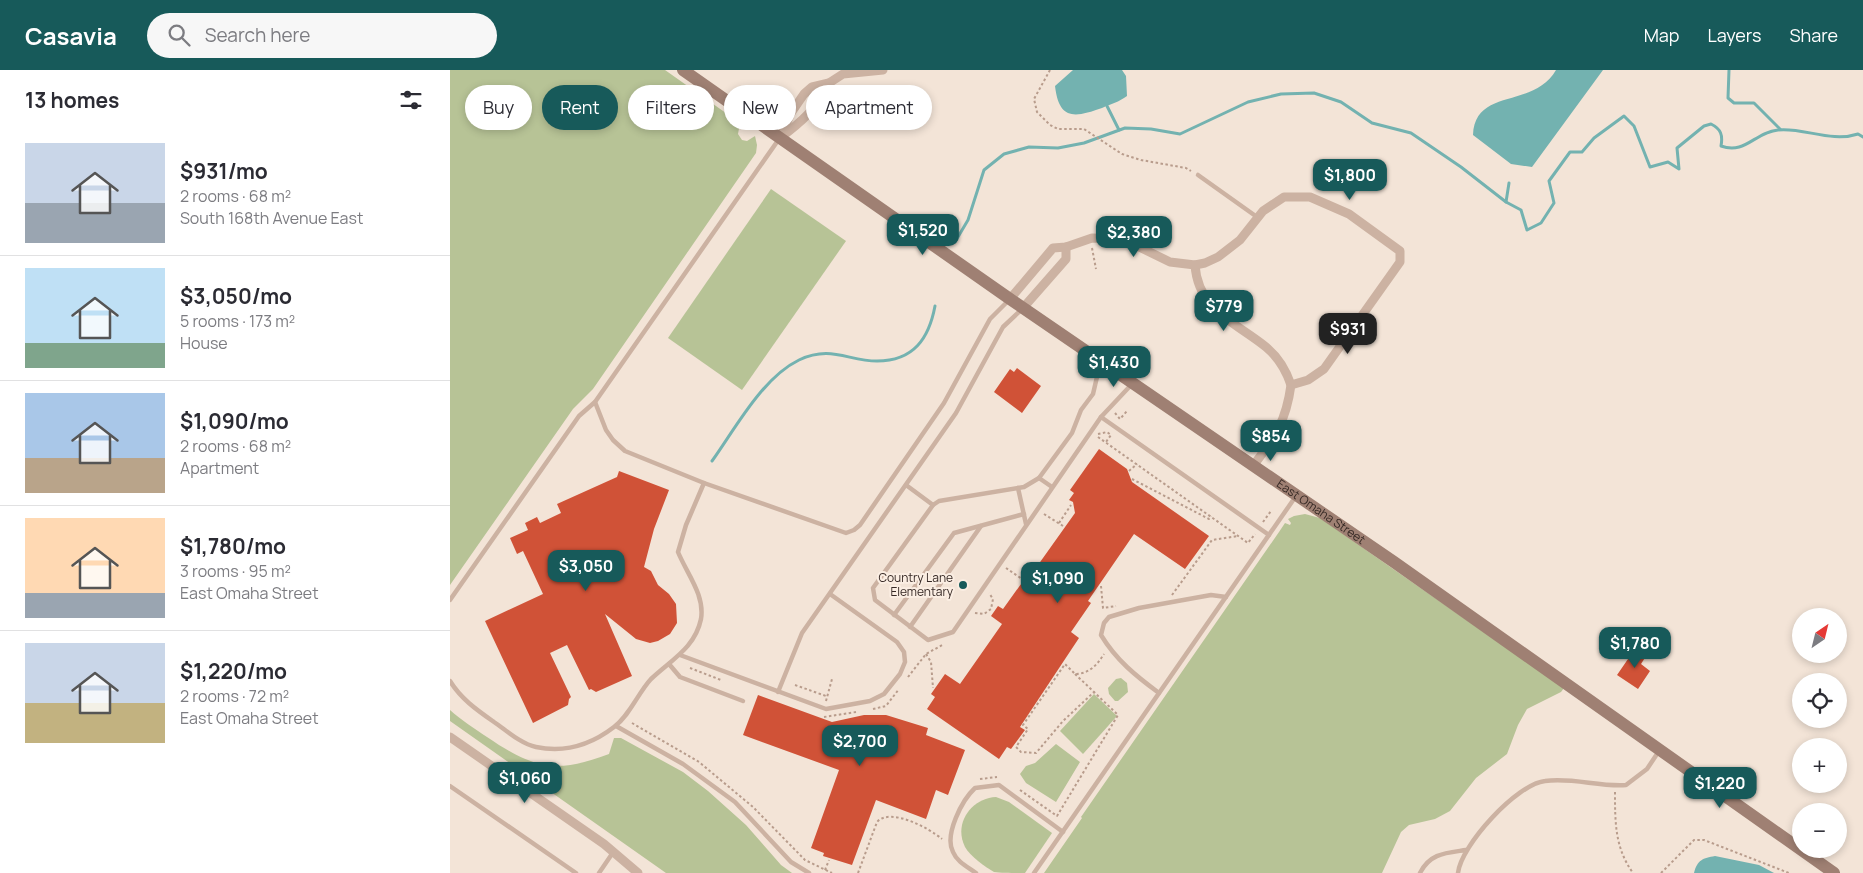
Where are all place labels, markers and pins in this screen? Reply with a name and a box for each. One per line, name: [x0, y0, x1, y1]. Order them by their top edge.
pin: $1,800: [1309, 158, 1391, 201]
pin: $1,520: [882, 214, 964, 256]
pin: $2,380: [1093, 216, 1175, 258]
pin: $779: [1194, 290, 1254, 332]
pin: $931: [1318, 312, 1378, 355]
pin: $1,430: [1073, 346, 1155, 388]
pin: $854: [1241, 420, 1301, 462]
pin: $3,050: [545, 550, 627, 592]
pin: $1,090: [1017, 562, 1099, 604]
place label: Country Lane Elementary: [878, 569, 954, 600]
marker: Country Lane Elementary: [957, 579, 969, 591]
pin: $1,780: [1594, 626, 1676, 669]
pin: $2,700: [819, 724, 901, 767]
pin: $1,060: [484, 762, 566, 804]
pin: $1,220: [1679, 766, 1761, 809]

